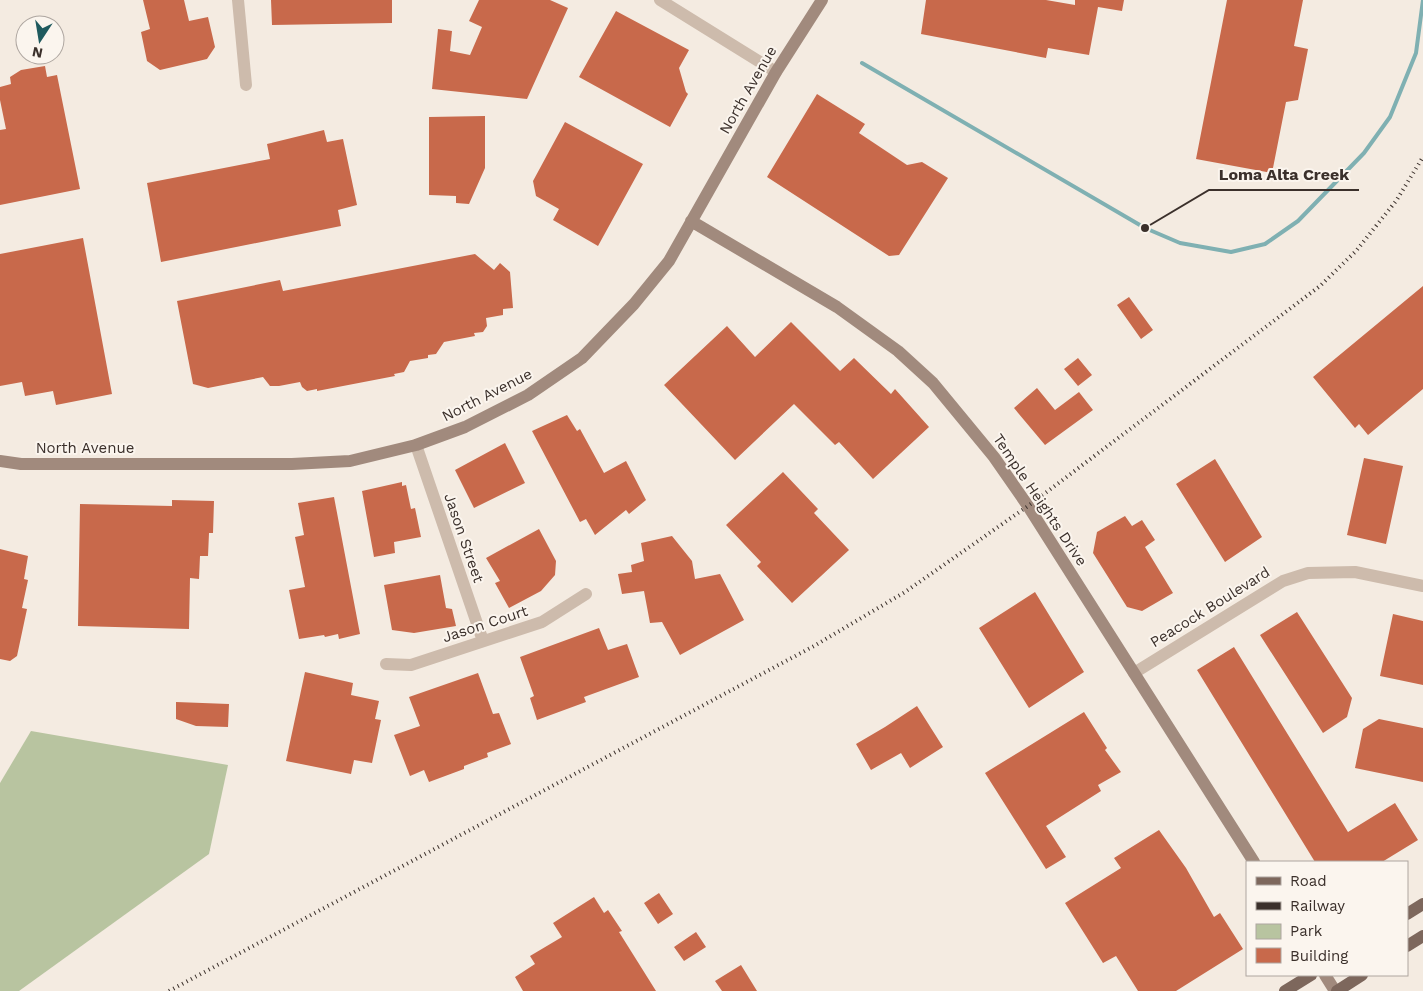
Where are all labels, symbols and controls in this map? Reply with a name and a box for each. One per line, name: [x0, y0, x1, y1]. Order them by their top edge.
north arrow: [15, 15, 65, 65]
street label: North Avenue: [716, 43, 780, 137]
text: N: [31, 44, 44, 62]
callout: Loma Alta Creek: [1209, 159, 1359, 190]
text: Loma Alta Creek: [1219, 165, 1349, 184]
street label: North Avenue: [439, 365, 535, 425]
street label: Temple Heights Drive: [989, 431, 1091, 569]
street label: North Avenue: [36, 439, 134, 457]
street label: Jason Street: [440, 491, 488, 586]
street label: Peacock Boulevard: [1147, 563, 1273, 651]
street label: Jason Court: [440, 602, 531, 646]
legend: [1246, 861, 1408, 976]
text: Road: [1290, 872, 1327, 890]
text: Railway: [1290, 897, 1345, 915]
text: Park: [1290, 922, 1323, 940]
text: Building: [1290, 947, 1348, 965]

